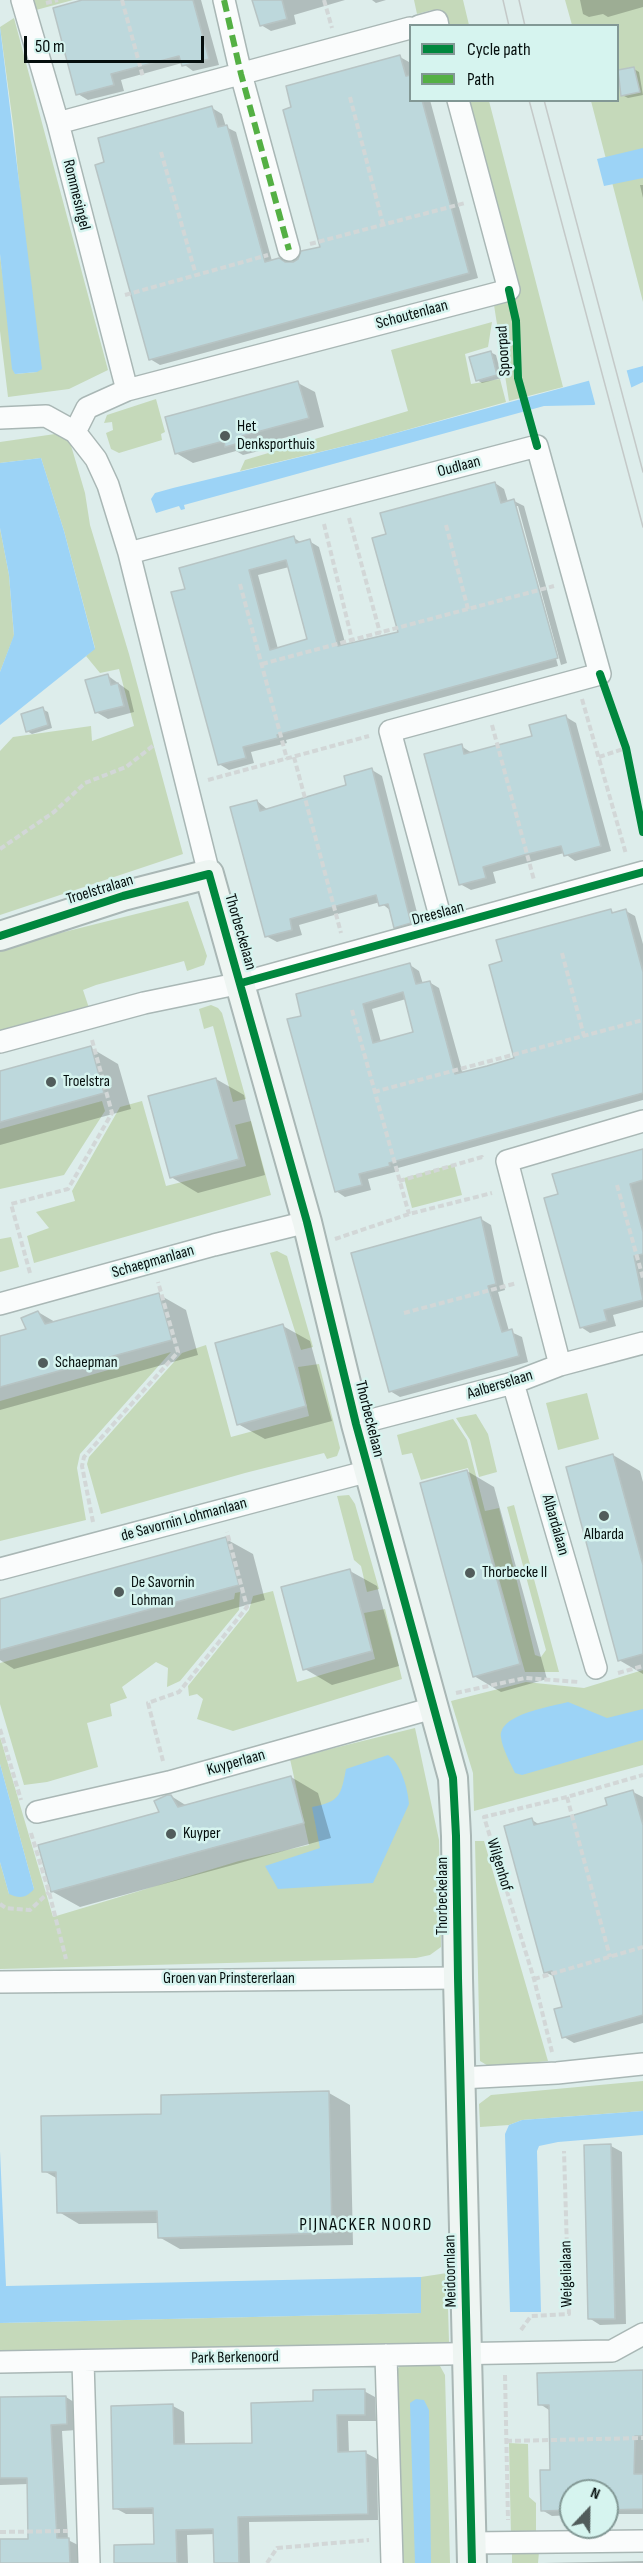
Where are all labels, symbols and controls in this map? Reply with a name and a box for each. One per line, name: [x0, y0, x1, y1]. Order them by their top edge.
scale bar: [27, 24, 207, 62]
legend: [409, 24, 619, 102]
text: 50 m: [35, 36, 65, 57]
text: Cycle path: [467, 39, 531, 60]
text: Path: [467, 69, 495, 90]
street label: Rommesingel: [58, 158, 94, 232]
street label: Schoutenlaan: [374, 296, 450, 334]
street label: Spoorpad: [493, 325, 515, 377]
place label: Het Denksporthuis: [237, 417, 315, 455]
marker: Het Denksporthuis: [218, 429, 232, 443]
street label: Oudlaan: [436, 452, 482, 482]
street label: Troelstralaan: [64, 871, 136, 909]
street label: Thorbeckelaan: [220, 892, 260, 972]
street label: Dreeslaan: [410, 898, 466, 930]
place label: Troelstra: [63, 1072, 110, 1092]
marker: Troelstra: [44, 1075, 58, 1089]
street label: Schaepmanlaan: [110, 1241, 196, 1283]
place label: Schaepman: [55, 1353, 118, 1373]
marker: Schaepman: [36, 1356, 50, 1370]
street label: Aalberselaan: [465, 1366, 535, 1404]
street label: Thorbeckelaan: [350, 1379, 388, 1459]
street label: Albardalaan: [537, 1492, 573, 1558]
street label: de Savornin Lohmanlaan: [119, 1494, 249, 1546]
marker: Albarda: [597, 1509, 611, 1523]
place label: Albarda: [584, 1525, 624, 1545]
place label: Thorbecke II: [482, 1563, 547, 1583]
marker: Thorbecke II: [463, 1566, 477, 1580]
place label: De Savornin Lohman: [131, 1573, 195, 1611]
marker: De Savornin Lohman: [112, 1585, 126, 1599]
street label: Kuyperlaan: [205, 1746, 267, 1780]
place label: Kuyper: [183, 1824, 221, 1844]
marker: Kuyper: [164, 1827, 178, 1841]
street label: Wilgenhof: [482, 1836, 516, 1894]
street label: Thorbeckelaan: [433, 1857, 453, 1935]
street label: Groen van Prinstererlaan: [163, 1969, 295, 1989]
district label: PIJNACKER NOORD: [299, 2214, 433, 2236]
street label: Meidoornlaan: [441, 2235, 461, 2307]
street label: Weigelialaan: [557, 2240, 577, 2308]
street label: Park Berkenoord: [191, 2348, 279, 2368]
north arrow: [559, 2479, 619, 2539]
text: N: [588, 2483, 603, 2504]

